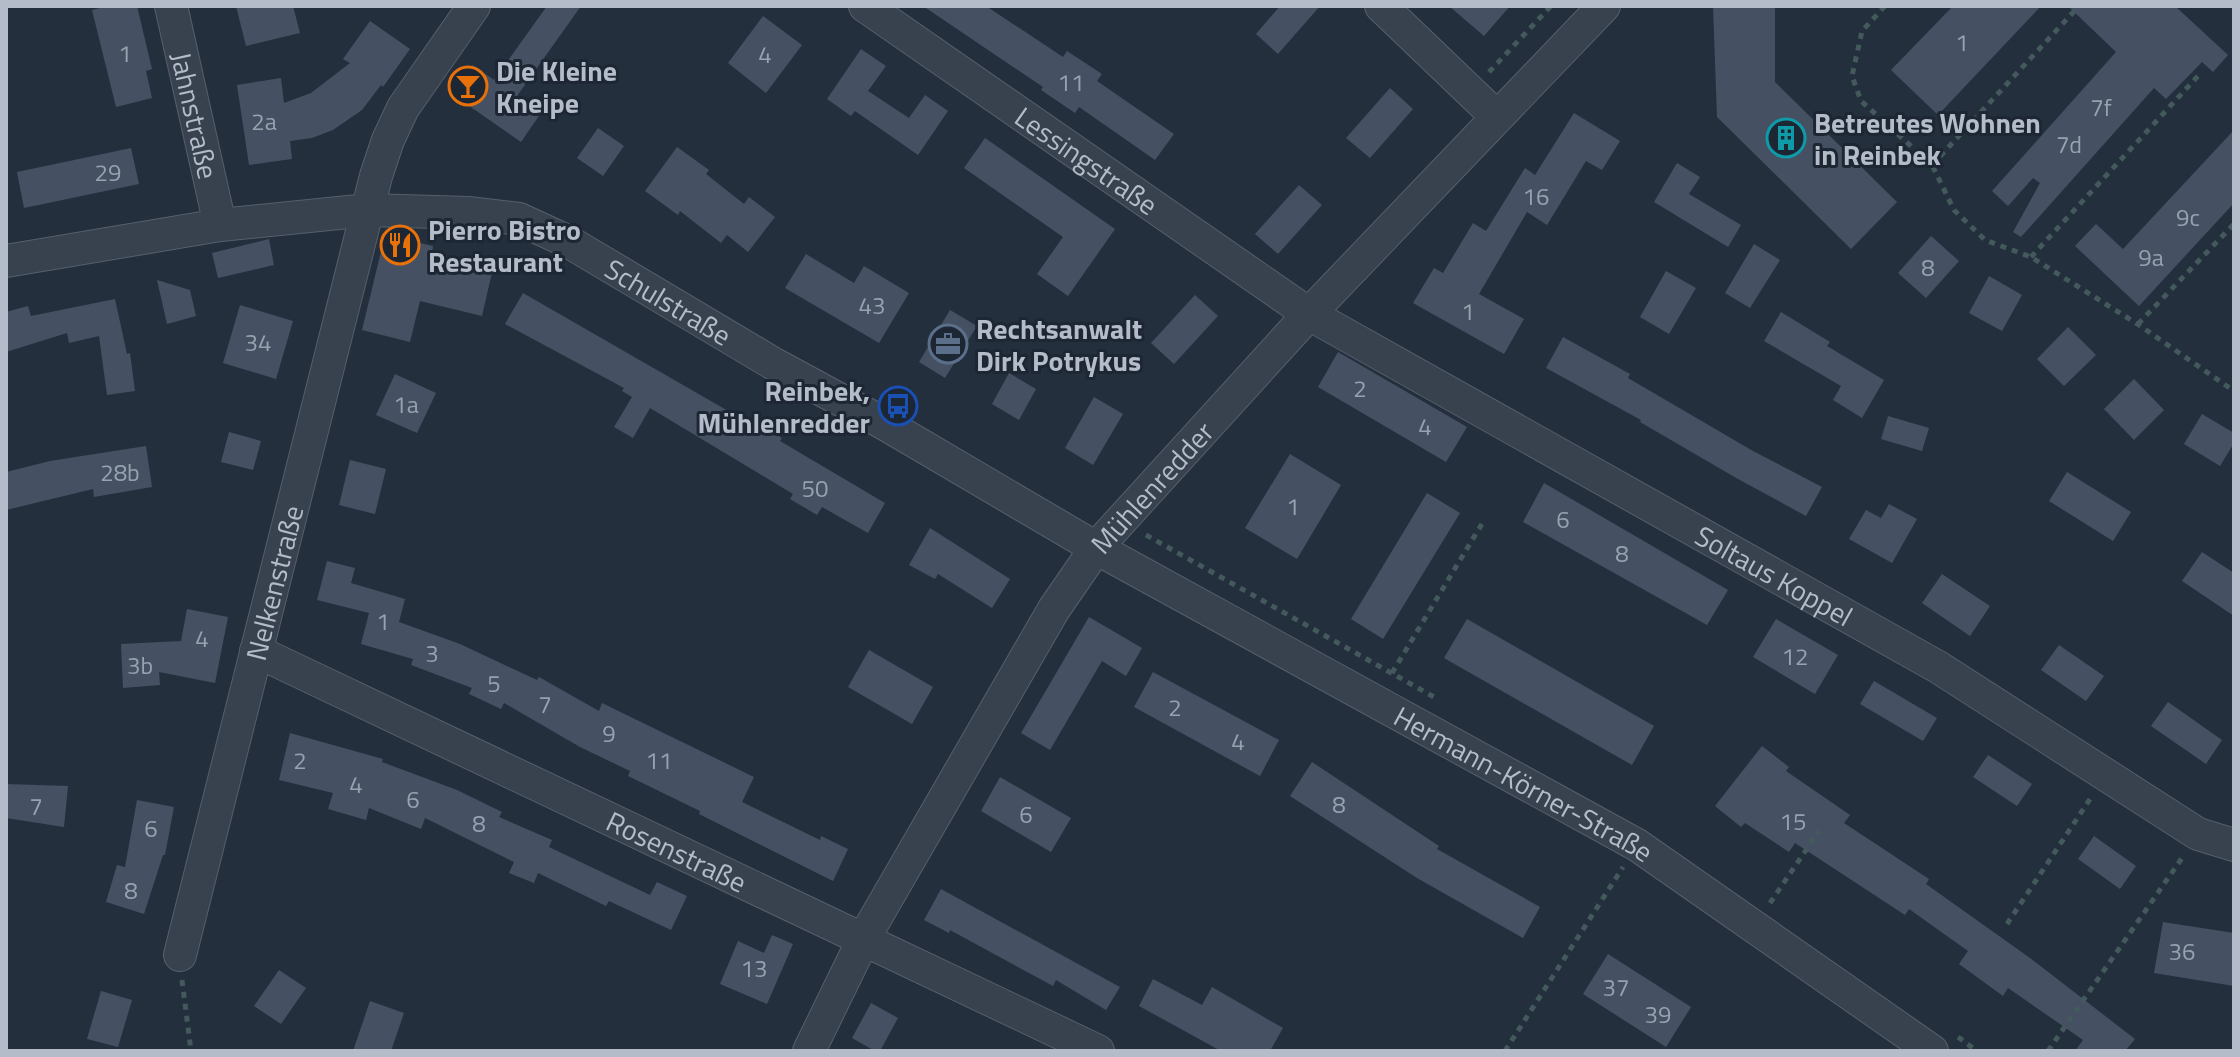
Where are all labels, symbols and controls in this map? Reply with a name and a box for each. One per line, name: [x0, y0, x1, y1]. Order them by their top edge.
house number: 1: [1955, 24, 1969, 60]
house number: 1: [118, 35, 132, 71]
house number: 4: [758, 36, 772, 72]
street label: Jahnstraße: [160, 48, 231, 183]
place label: Die Kleine Kneipe: [496, 49, 617, 124]
house number: 11: [1058, 64, 1084, 100]
bar icon: Die Kleine Kneipe: [447, 65, 489, 107]
house number: 7f: [2090, 89, 2112, 125]
street label: Lessingstraße: [1006, 95, 1167, 225]
place label: Betreutes Wohnen in Reinbek: [1814, 101, 2041, 176]
house number: 2a: [251, 103, 277, 139]
building icon: Betreutes Wohnen in Reinbek: [1765, 117, 1807, 159]
house number: 7d: [2056, 126, 2082, 162]
house number: 29: [95, 154, 121, 190]
house number: 16: [1523, 178, 1549, 214]
house number: 9c: [2176, 199, 2200, 235]
place label: Pierro Bistro Restaurant: [428, 208, 581, 283]
restaurant icon: Pierro Bistro Restaurant: [379, 224, 421, 266]
house number: 9a: [2138, 239, 2164, 275]
street label: Schulstraße: [597, 247, 740, 356]
house number: 8: [1921, 249, 1935, 285]
house number: 43: [859, 287, 885, 323]
house number: 1: [1461, 293, 1475, 329]
place label: Rechtsanwalt Dirk Potrykus: [976, 307, 1142, 382]
office icon: Rechtsanwalt Dirk Potrykus: [927, 323, 969, 365]
house number: 34: [245, 324, 271, 360]
place label: Reinbek, Mühlenredder: [698, 369, 870, 444]
house number: 2: [1353, 370, 1367, 406]
bus stop icon: Reinbek, Mühlenredder: [877, 385, 919, 427]
house number: 1a: [393, 386, 419, 422]
house number: 4: [1418, 408, 1432, 444]
street label: Mühlenredder: [1080, 411, 1223, 563]
house number: 28b: [100, 454, 140, 490]
house number: 50: [802, 470, 828, 506]
house number: 1: [1286, 488, 1300, 524]
street label: Nelkenstraße: [234, 501, 314, 665]
house number: 6: [1556, 501, 1570, 537]
street label: Soltaus Koppel: [1688, 514, 1861, 637]
house number: 8: [1615, 535, 1629, 571]
house number: 1: [376, 603, 390, 639]
house number: 4: [195, 620, 209, 656]
house number: 3: [425, 635, 439, 671]
house number: 12: [1782, 638, 1808, 674]
house number: 3b: [127, 647, 153, 683]
house number: 5: [487, 665, 501, 701]
house number: 7: [538, 686, 552, 722]
house number: 2: [1168, 689, 1182, 725]
street label: Hermann-Körner-Straße: [1386, 694, 1663, 872]
house number: 9: [602, 715, 616, 751]
house number: 4: [1231, 723, 1245, 759]
house number: 2: [293, 742, 307, 778]
house number: 11: [646, 742, 672, 778]
house number: 4: [349, 766, 363, 802]
house number: 6: [406, 781, 420, 817]
house number: 8: [1332, 786, 1346, 822]
house number: 7: [29, 788, 43, 824]
house number: 6: [1019, 796, 1033, 832]
street label: Rosenstraße: [600, 799, 754, 903]
house number: 15: [1780, 803, 1806, 839]
house number: 8: [472, 805, 486, 841]
house number: 6: [144, 810, 158, 846]
house number: 8: [124, 872, 138, 908]
house number: 36: [2169, 933, 2195, 969]
house number: 13: [741, 950, 767, 986]
house number: 37: [1603, 969, 1629, 1005]
house number: 39: [1645, 996, 1671, 1032]

